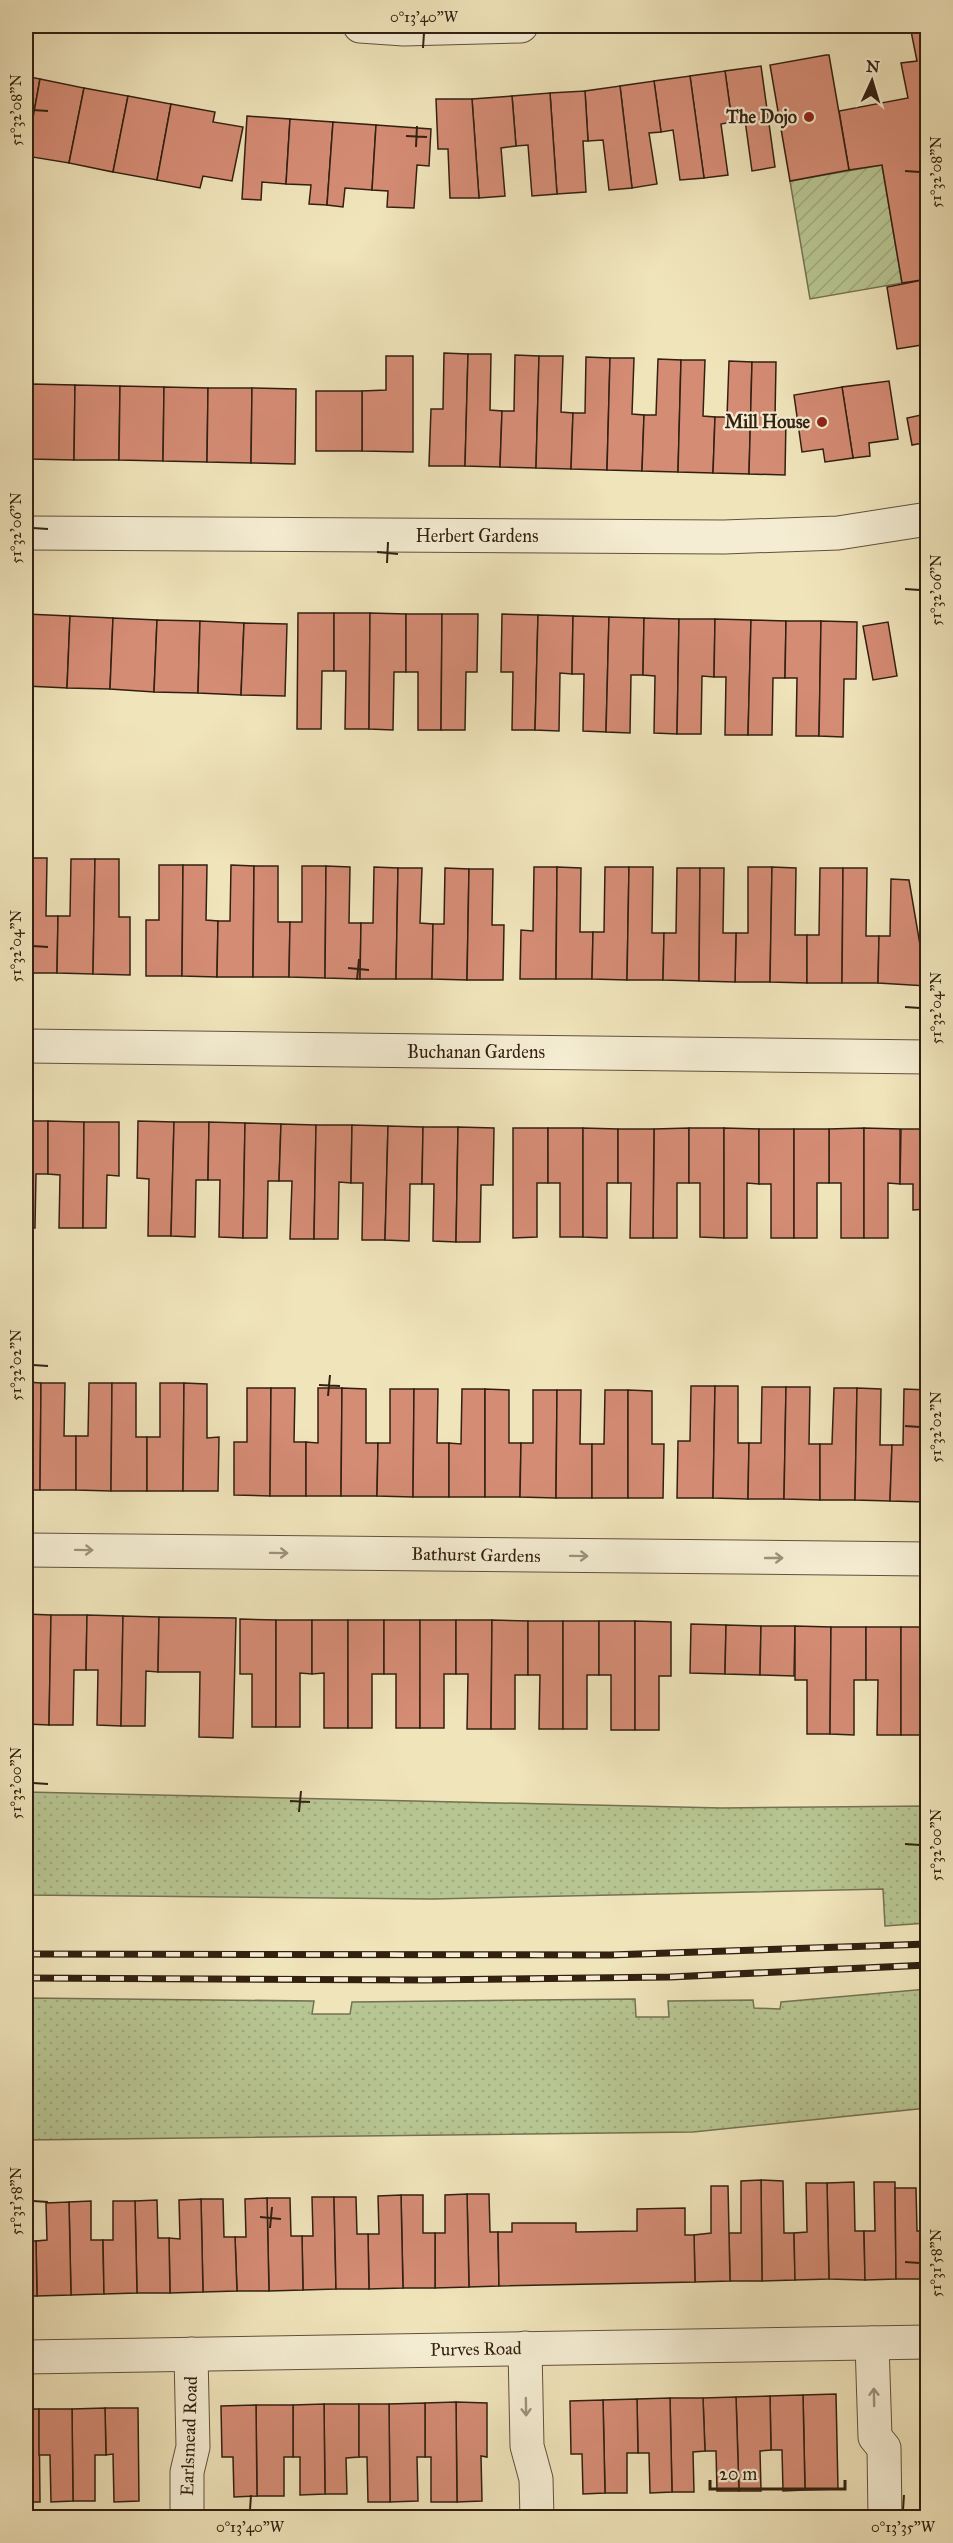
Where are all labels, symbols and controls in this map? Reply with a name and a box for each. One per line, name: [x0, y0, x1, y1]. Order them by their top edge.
text: 0°13'40"W: [390, 8, 459, 26]
north arrow: [842, 51, 902, 111]
text: N: [866, 57, 881, 77]
text: 51°32'08"N: [7, 74, 25, 146]
place label: The Dojo: [725, 106, 797, 129]
marker: The Dojo: [802, 110, 816, 124]
text: 51°32'08"N: [927, 136, 945, 208]
place label: Mill House: [725, 411, 810, 433]
marker: Mill House: [815, 415, 829, 429]
text: 51°32'06"N: [7, 492, 25, 564]
street label: Herbert Gardens: [415, 525, 539, 547]
text: 51°32'06"N: [927, 554, 945, 626]
text: 51°32'04"N: [7, 910, 25, 982]
text: 51°32'04"N: [927, 972, 945, 1044]
street label: Buchanan Gardens: [407, 1041, 545, 1063]
text: 51°32'02"N: [7, 1329, 25, 1401]
text: 51°32'02"N: [927, 1391, 945, 1463]
street label: Bathurst Gardens: [411, 1543, 541, 1567]
one-way arrow: [73, 1545, 93, 1556]
one-way arrow: [268, 1547, 288, 1558]
one-way arrow: [568, 1550, 588, 1562]
one-way arrow: [763, 1552, 783, 1564]
text: 51°32'00"N: [7, 1746, 25, 1819]
text: 51°32'00"N: [927, 1808, 945, 1881]
text: 51°31'58"N: [7, 2166, 25, 2235]
text: 51°31'58"N: [927, 2228, 945, 2297]
street label: Purves Road: [430, 2337, 522, 2361]
street label: Earlsmead Road: [176, 2376, 202, 2496]
one-way arrow: [868, 2388, 880, 2408]
one-way arrow: [520, 2396, 532, 2416]
scale bar: [710, 2453, 845, 2491]
text: 20 m: [719, 2463, 757, 2485]
text: 0°13'40"W: [216, 2518, 285, 2536]
text: 0°13'35"W: [871, 2518, 936, 2536]

